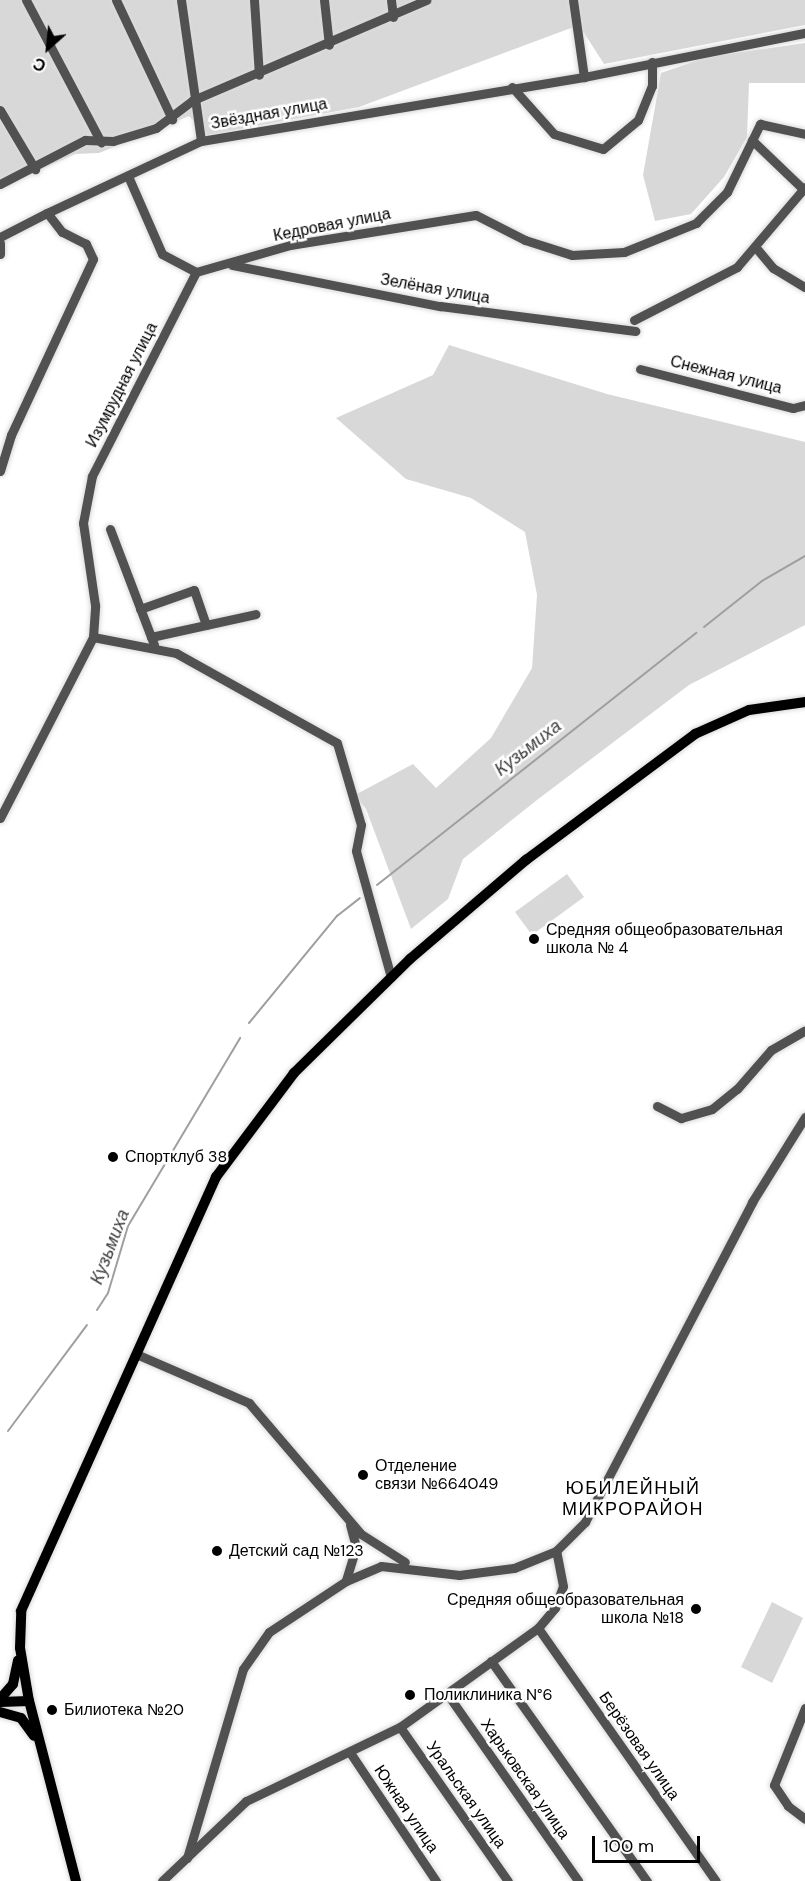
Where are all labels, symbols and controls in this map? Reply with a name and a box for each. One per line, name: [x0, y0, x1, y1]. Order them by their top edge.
north arrow: [18, 18, 78, 78]
text: С: [30, 53, 50, 76]
street label: Звёздная улица: [209, 94, 329, 134]
street label: Кедровая улица: [272, 204, 392, 246]
street label: Зелёная улица: [379, 270, 491, 308]
street label: Изумрудная улица: [82, 319, 162, 451]
street label: Снежная улица: [668, 352, 784, 398]
water label: Кузьмиха: [490, 715, 566, 781]
place label: Средняя общеобразовательная школа № 4: [546, 920, 783, 958]
marker: Средняя общеобразовательная школа № 4: [527, 932, 541, 946]
place label: Спортклуб 38: [125, 1147, 227, 1167]
marker: Спортклуб 38: [106, 1150, 120, 1164]
water label: Кузьмиха: [86, 1207, 134, 1287]
place label: Отделение связи №664049: [375, 1456, 498, 1494]
marker: Отделение связи №664049: [356, 1468, 370, 1482]
district label: ЮБИЛЕЙНЫЙ МИКРОРАЙОН: [562, 1478, 704, 1520]
place label: Детский сад №123: [229, 1541, 364, 1561]
marker: Детский сад №123: [210, 1544, 224, 1558]
place label: Средняя общеобразовательная школа №18: [447, 1590, 684, 1628]
marker: Средняя общеобразовательная школа №18: [689, 1602, 703, 1616]
place label: Поликлиника N°6: [424, 1685, 553, 1705]
marker: Поликлиника N°6: [401, 1686, 419, 1704]
street label: Берёзовая улица: [595, 1688, 683, 1804]
place label: Билиотека №20: [64, 1700, 184, 1720]
marker: Билиотека №20: [45, 1703, 59, 1717]
street label: Харьковская улица: [476, 1715, 574, 1843]
street label: Уральская улица: [422, 1738, 510, 1852]
street label: Южная улица: [370, 1762, 442, 1856]
scale bar: [595, 1824, 703, 1862]
text: 100 m: [603, 1834, 654, 1858]

